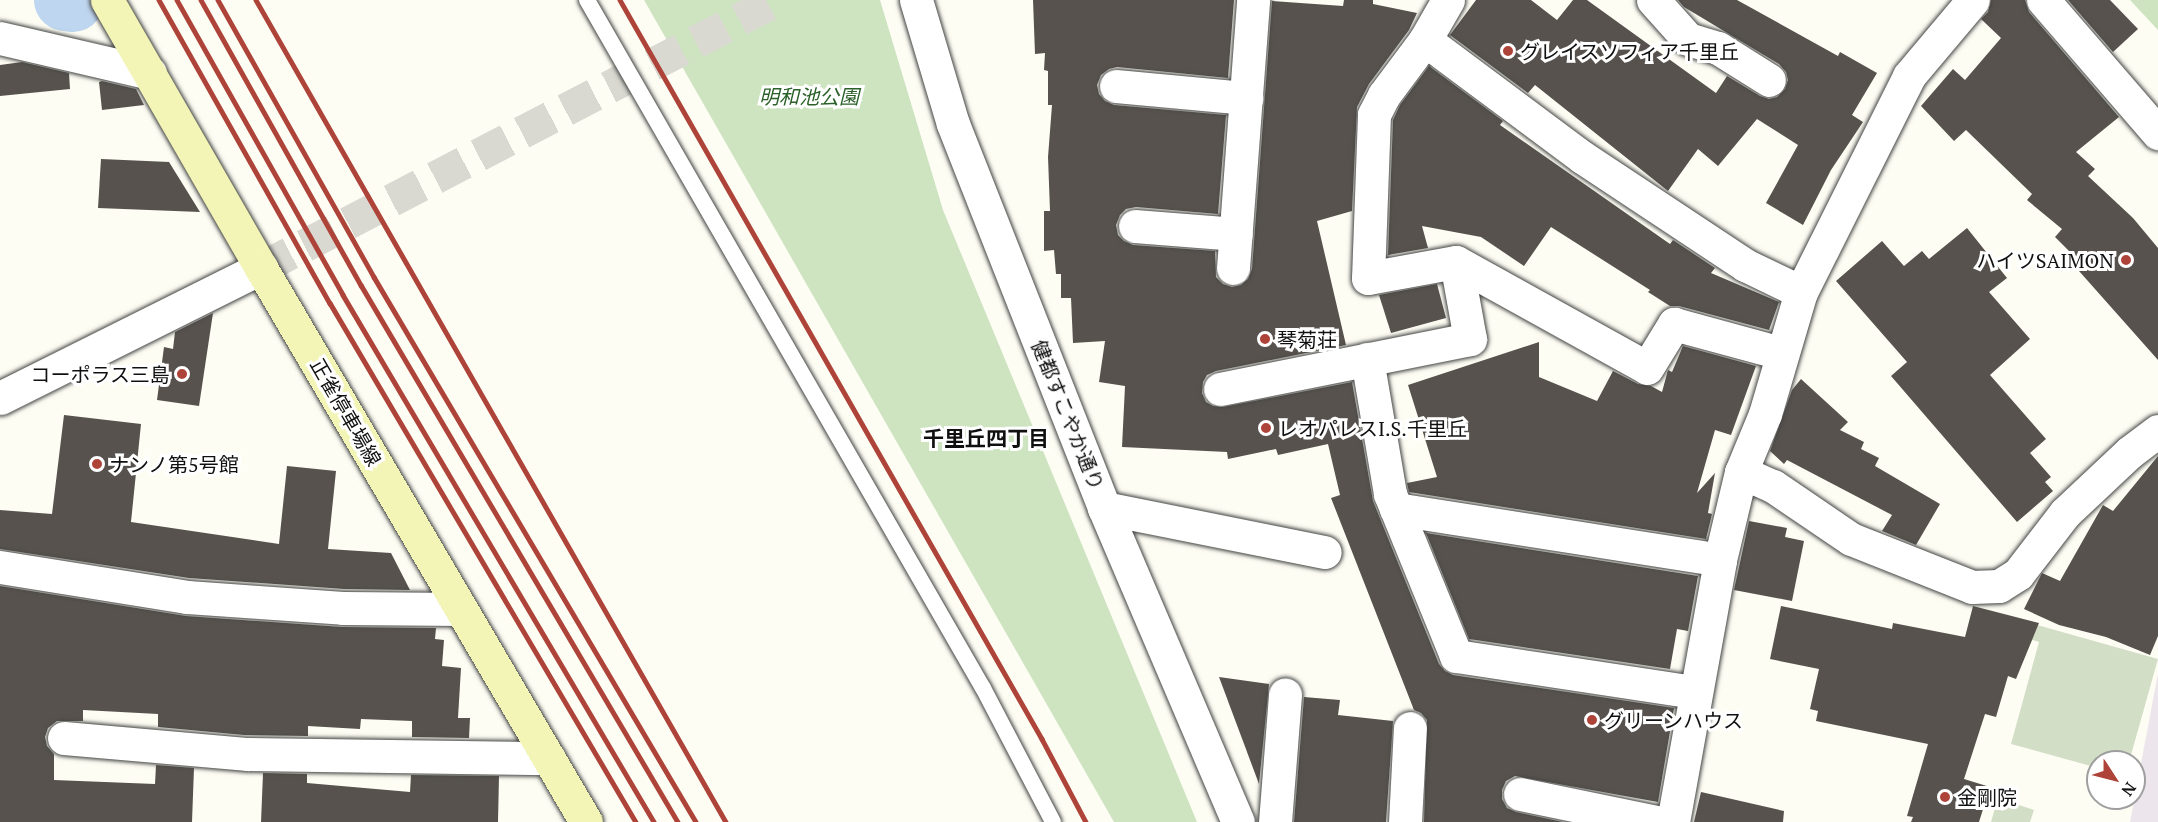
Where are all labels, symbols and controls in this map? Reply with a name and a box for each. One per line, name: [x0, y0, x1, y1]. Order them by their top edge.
place label: グレイスソフィア千里丘: [1520, 39, 1740, 63]
marker: グレイスソフィア千里丘: [1501, 44, 1515, 58]
park label: 明和池公園: [759, 84, 859, 108]
place label: ハイツSAIMON: [1976, 248, 2114, 272]
marker: ハイツSAIMON: [2119, 253, 2133, 267]
place label: 琴菊荘: [1277, 327, 1337, 351]
marker: 琴菊荘: [1258, 332, 1272, 346]
street label: 健都すこやか通り: [1027, 336, 1109, 494]
street label: 正雀停車場線: [306, 354, 386, 470]
place label: コーポラス三島: [30, 362, 170, 386]
marker: コーポラス三島: [175, 367, 189, 381]
place label: レオパレスI.S.千里丘: [1278, 416, 1467, 440]
marker: レオパレスI.S.千里丘: [1259, 421, 1273, 435]
district label: 千里丘四丁目: [923, 425, 1049, 451]
place label: ナンノ第5号館: [109, 452, 240, 476]
marker: ナンノ第5号館: [90, 457, 104, 471]
place label: グリーンハウス: [1604, 708, 1744, 732]
marker: グリーンハウス: [1585, 713, 1599, 727]
north arrow: [2086, 750, 2146, 810]
text: N: [2116, 778, 2141, 801]
place label: 金剛院: [1957, 785, 2017, 809]
marker: 金剛院: [1938, 790, 1952, 804]

